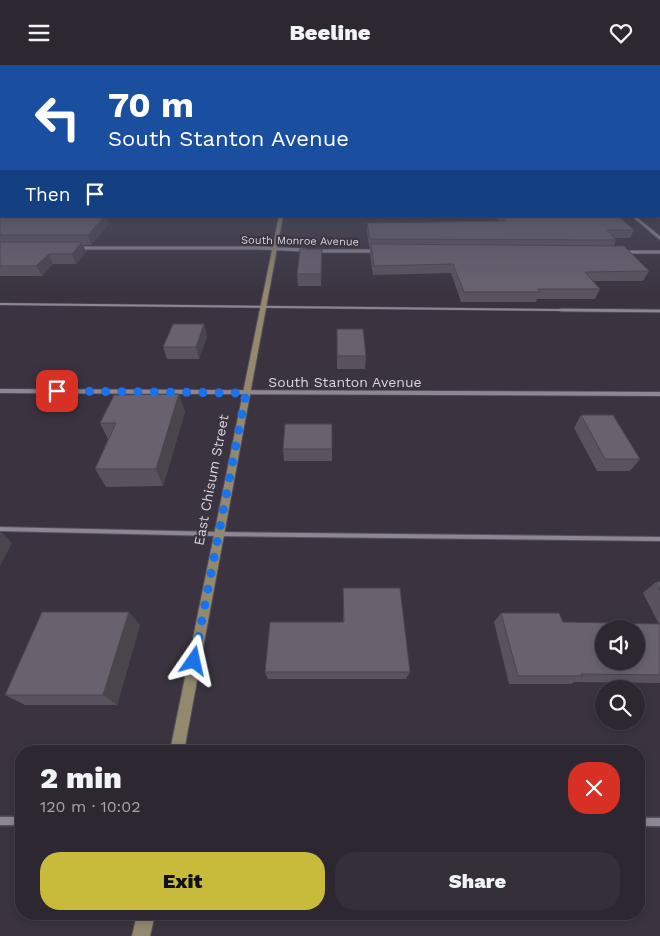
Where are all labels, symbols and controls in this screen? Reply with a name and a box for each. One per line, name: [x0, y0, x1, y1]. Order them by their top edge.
icon: menu: [25, 19, 53, 47]
icon: heart: [607, 19, 635, 47]
text: Beeline: [289, 20, 371, 45]
text: 70 m: [108, 84, 194, 126]
icon: left: [25, 85, 90, 150]
text: South Stanton Avenue: [108, 126, 349, 151]
icon: arrive: [81, 180, 109, 208]
text: Then: [25, 183, 71, 206]
street label: South Monroe Avenue: [241, 233, 359, 249]
pin: [36, 370, 78, 412]
street label: South Stanton Avenue: [268, 374, 422, 390]
icon: arrive: [43, 377, 71, 405]
street label: East Chisum Street: [190, 413, 232, 547]
map controls: [595, 620, 645, 730]
button: sound: [595, 620, 645, 670]
position arrow: [167, 634, 219, 686]
button: search: [595, 680, 645, 730]
text: 2 min: [40, 760, 122, 795]
button: close: [568, 762, 620, 814]
text: 120 m · 10:02: [40, 797, 141, 816]
button: Exit: [40, 852, 325, 910]
button: Share: [335, 852, 620, 910]

